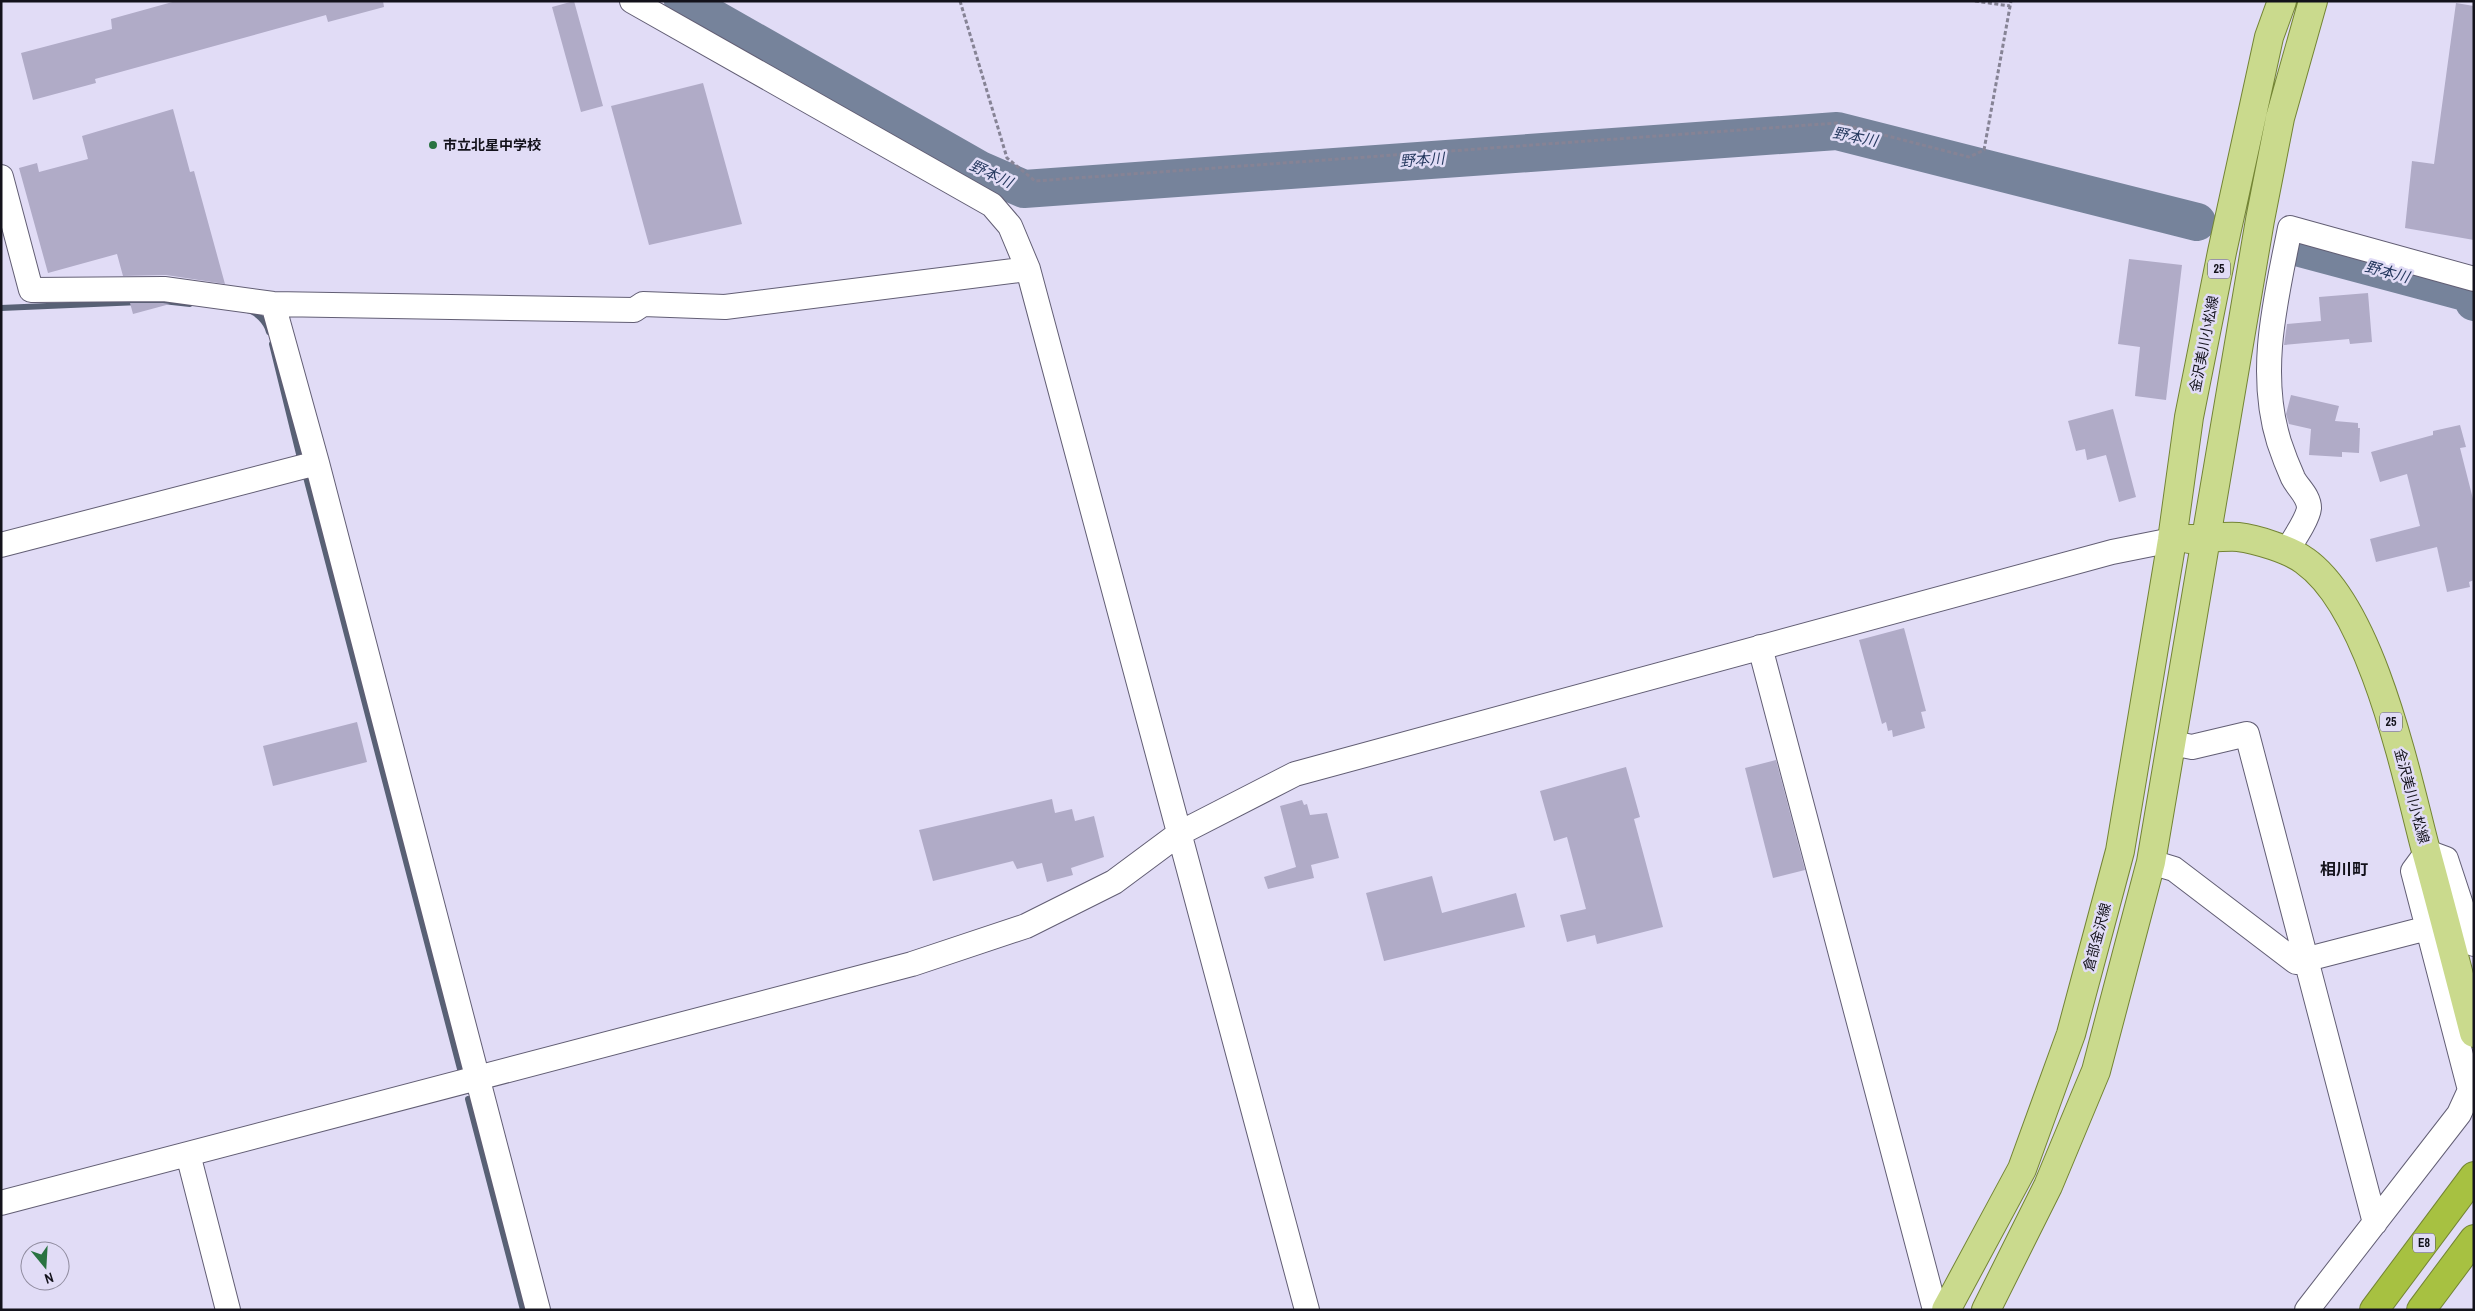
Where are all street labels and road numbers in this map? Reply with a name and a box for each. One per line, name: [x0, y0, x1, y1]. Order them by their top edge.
road number: 25: [2208, 260, 2230, 278]
street label: 金沢美川小松線: [2186, 294, 2222, 394]
road number: 25: [2380, 712, 2402, 732]
street label: 金沢美川小松線: [2391, 746, 2433, 846]
street label: 倉部金沢線: [2079, 901, 2115, 973]
road number: E8: [2413, 1234, 2435, 1252]

